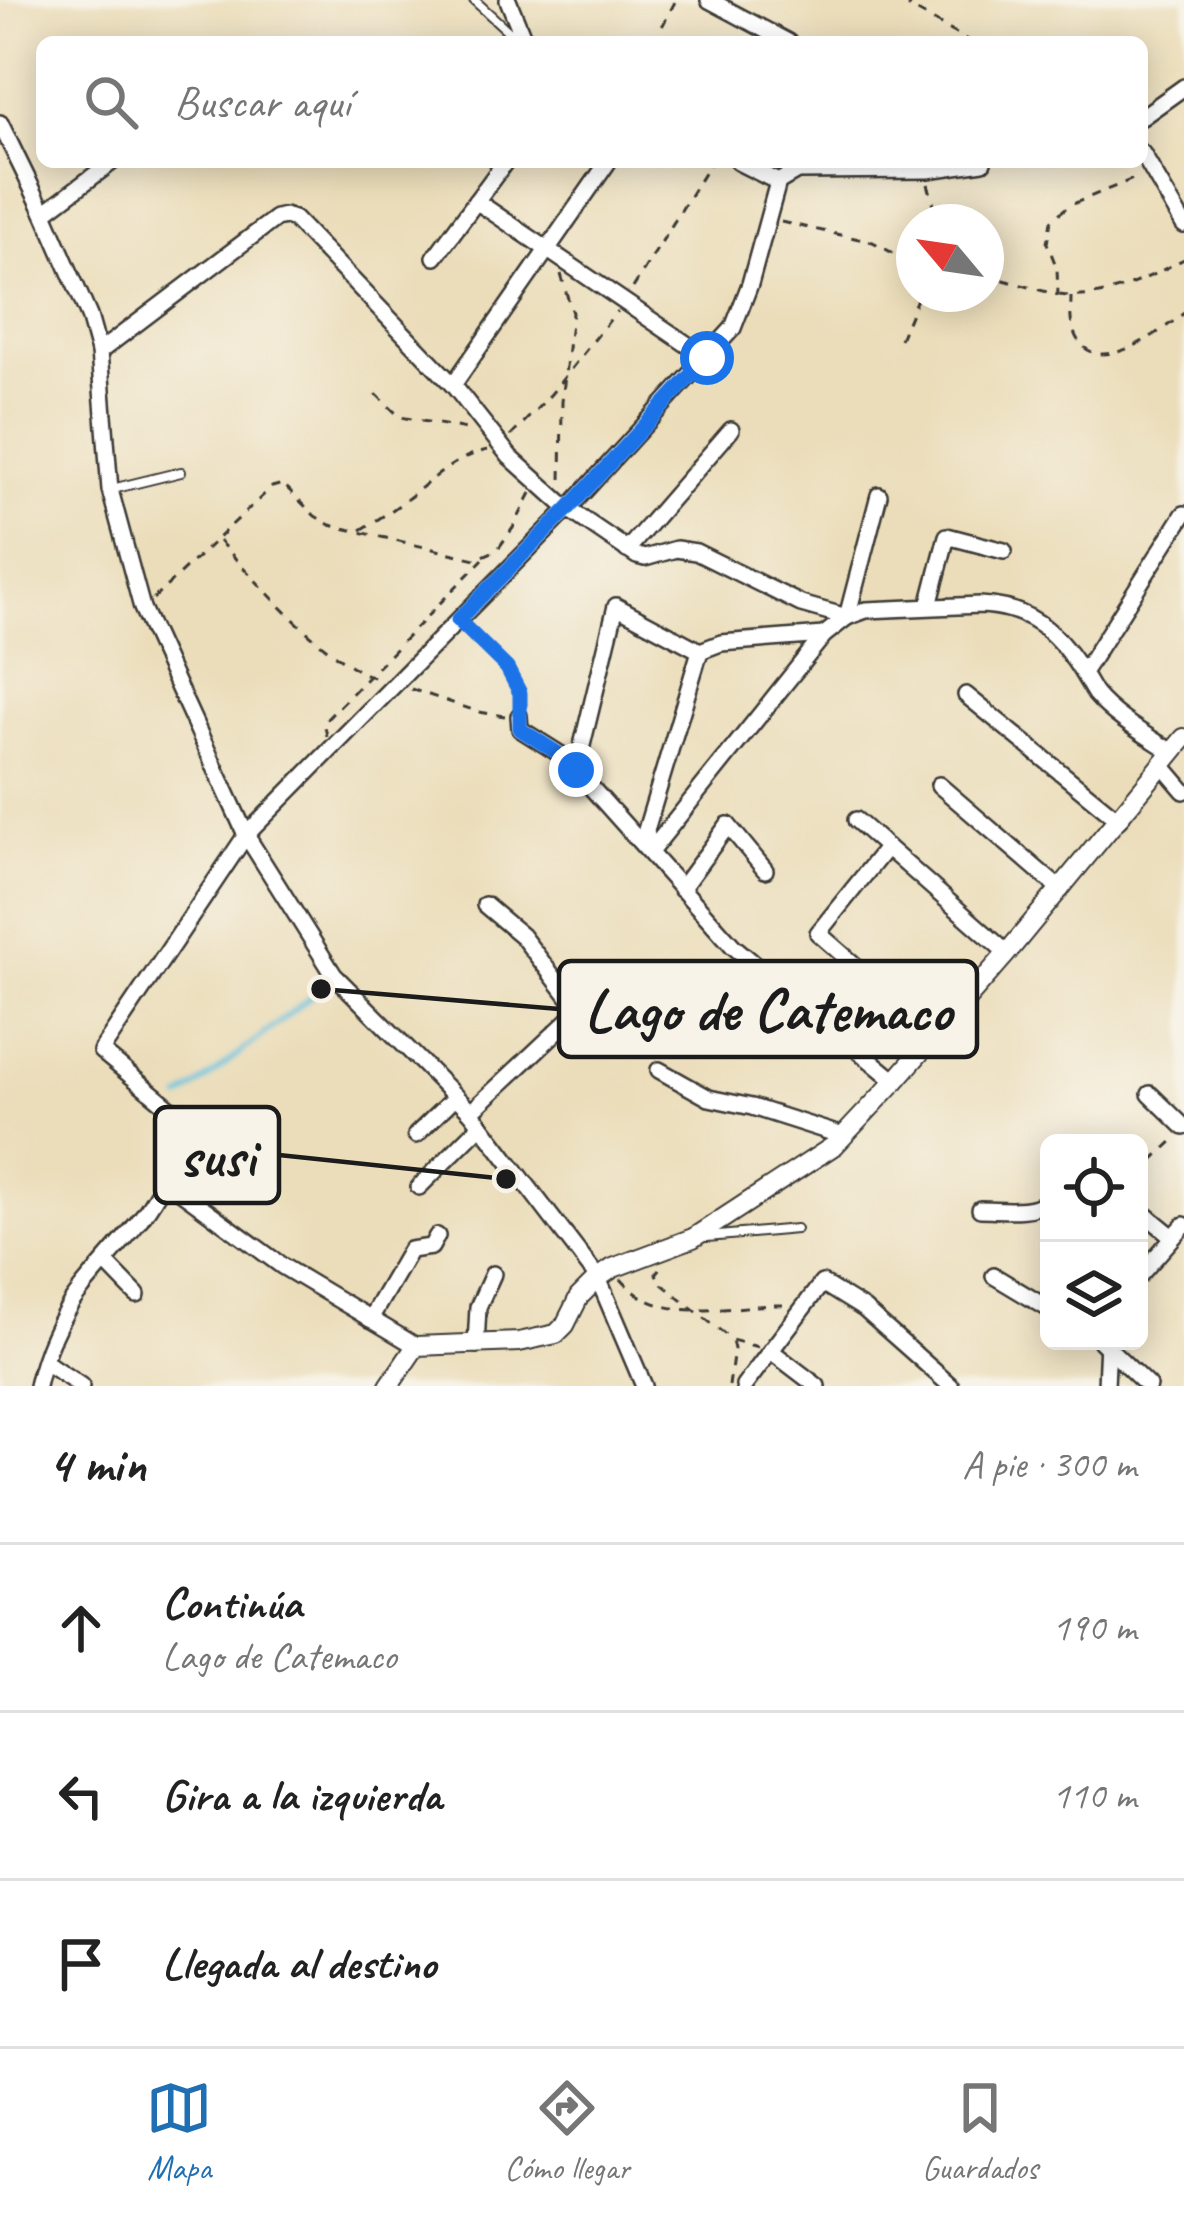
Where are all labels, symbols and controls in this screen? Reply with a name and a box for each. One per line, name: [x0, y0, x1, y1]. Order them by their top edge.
search box: [36, 36, 1148, 168]
icon: search: [78, 69, 144, 135]
text: Buscar aquí: [174, 74, 350, 131]
north arrow: [896, 204, 1004, 312]
route start: [680, 331, 734, 385]
route end: [549, 743, 603, 797]
callout: Lago de Catemaco: [559, 961, 977, 1057]
text: Lago de Catemaco: [585, 972, 956, 1048]
callout: susi: [155, 1107, 279, 1203]
text: susi: [179, 1118, 262, 1194]
map controls: [1040, 1134, 1148, 1350]
button: locate: [1040, 1134, 1148, 1242]
button: layers: [1040, 1242, 1148, 1350]
text: 4 min: [48, 1432, 146, 1496]
text: A pie · 300 m: [962, 1440, 1136, 1489]
text: Continúa: [162, 1575, 302, 1632]
icon: ahead: [48, 1595, 114, 1661]
text: 190 m: [1052, 1603, 1136, 1652]
text: Lago de Catemaco: [162, 1632, 396, 1681]
icon: left: [48, 1763, 114, 1829]
text: Gira a la izquierda: [162, 1767, 441, 1824]
text: 110 m: [1052, 1771, 1136, 1820]
icon: arrive: [48, 1931, 114, 1997]
text: Llegada al destino: [162, 1935, 436, 1992]
tab: Mapa: [146, 2075, 212, 2189]
tab: Cómo llegar: [505, 2075, 630, 2189]
tab: Guardados: [922, 2075, 1038, 2189]

